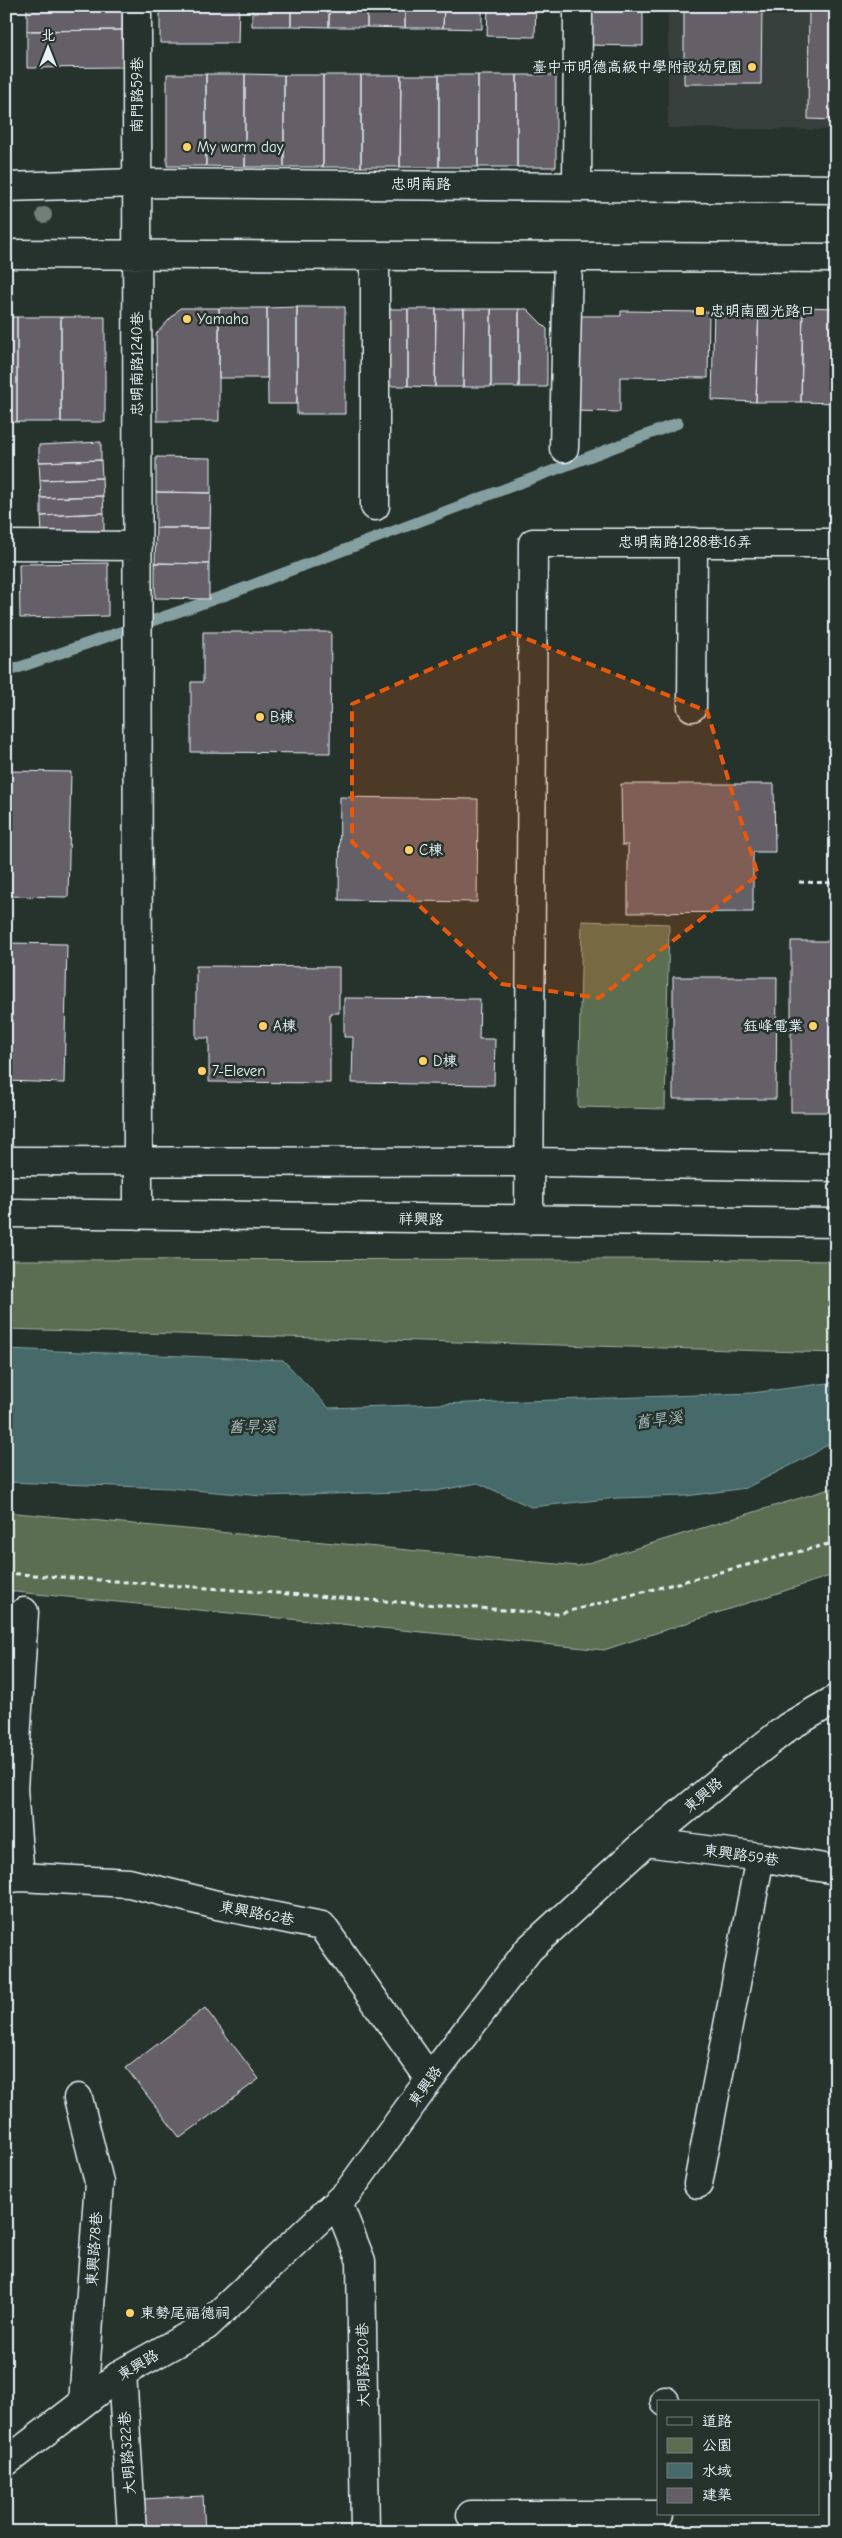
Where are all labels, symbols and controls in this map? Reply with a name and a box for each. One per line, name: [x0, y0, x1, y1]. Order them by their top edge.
north arrow: [22, 22, 72, 72]
text: 北: [41, 27, 55, 44]
street label: 南門路59巷: [128, 57, 146, 133]
place label: 臺中市明德高級中學附設幼兒園: [532, 58, 742, 76]
marker: 臺中市明德高級中學附設幼兒園: [746, 61, 758, 73]
place label: My warm day: [197, 138, 284, 156]
marker: My warm day: [181, 141, 193, 153]
street label: 忠明南路: [391, 175, 451, 193]
place label: 忠明南國光路口: [710, 302, 815, 320]
marker: 忠明南國光路口: [694, 305, 706, 317]
place label: Yamaha: [197, 310, 249, 328]
street label: 忠明南路1240巷: [128, 311, 146, 417]
marker: Yamaha: [181, 313, 193, 325]
street label: 忠明南路1288巷16弄: [618, 533, 752, 551]
place label: B棟: [270, 708, 294, 726]
marker: B棟: [254, 711, 266, 723]
place label: C棟: [419, 841, 443, 859]
marker: C棟: [403, 844, 415, 856]
place label: A棟: [273, 1017, 297, 1035]
place label: 鈺峰電業: [743, 1017, 803, 1035]
marker: A棟: [257, 1020, 269, 1032]
marker: 鈺峰電業: [807, 1020, 819, 1032]
place label: D棟: [433, 1052, 457, 1070]
marker: D棟: [417, 1055, 429, 1067]
place label: 7-Eleven: [212, 1062, 266, 1080]
marker: 7-Eleven: [196, 1065, 208, 1077]
street label: 祥興路: [398, 1210, 444, 1228]
water label: 舊旱溪: [634, 1408, 685, 1432]
water label: 舊旱溪: [228, 1418, 277, 1436]
street label: 東興路: [680, 1774, 726, 1816]
street label: 東興路59巷: [702, 1841, 780, 1869]
street label: 東興路62巷: [218, 1897, 296, 1929]
street label: 東興路: [404, 2063, 446, 2109]
street label: 東興路78巷: [82, 2211, 106, 2287]
place label: 東勢尾福德祠: [140, 2304, 230, 2322]
marker: 東勢尾福德祠: [124, 2307, 136, 2319]
street label: 大明路320巷: [353, 2323, 373, 2407]
street label: 東興路: [114, 2346, 162, 2384]
legend: [657, 2400, 820, 2516]
street label: 大明路322巷: [115, 2411, 139, 2495]
text: 道路: [702, 2412, 732, 2430]
text: 公園: [702, 2436, 732, 2454]
text: 水域: [702, 2462, 732, 2480]
text: 建築: [702, 2486, 732, 2504]

